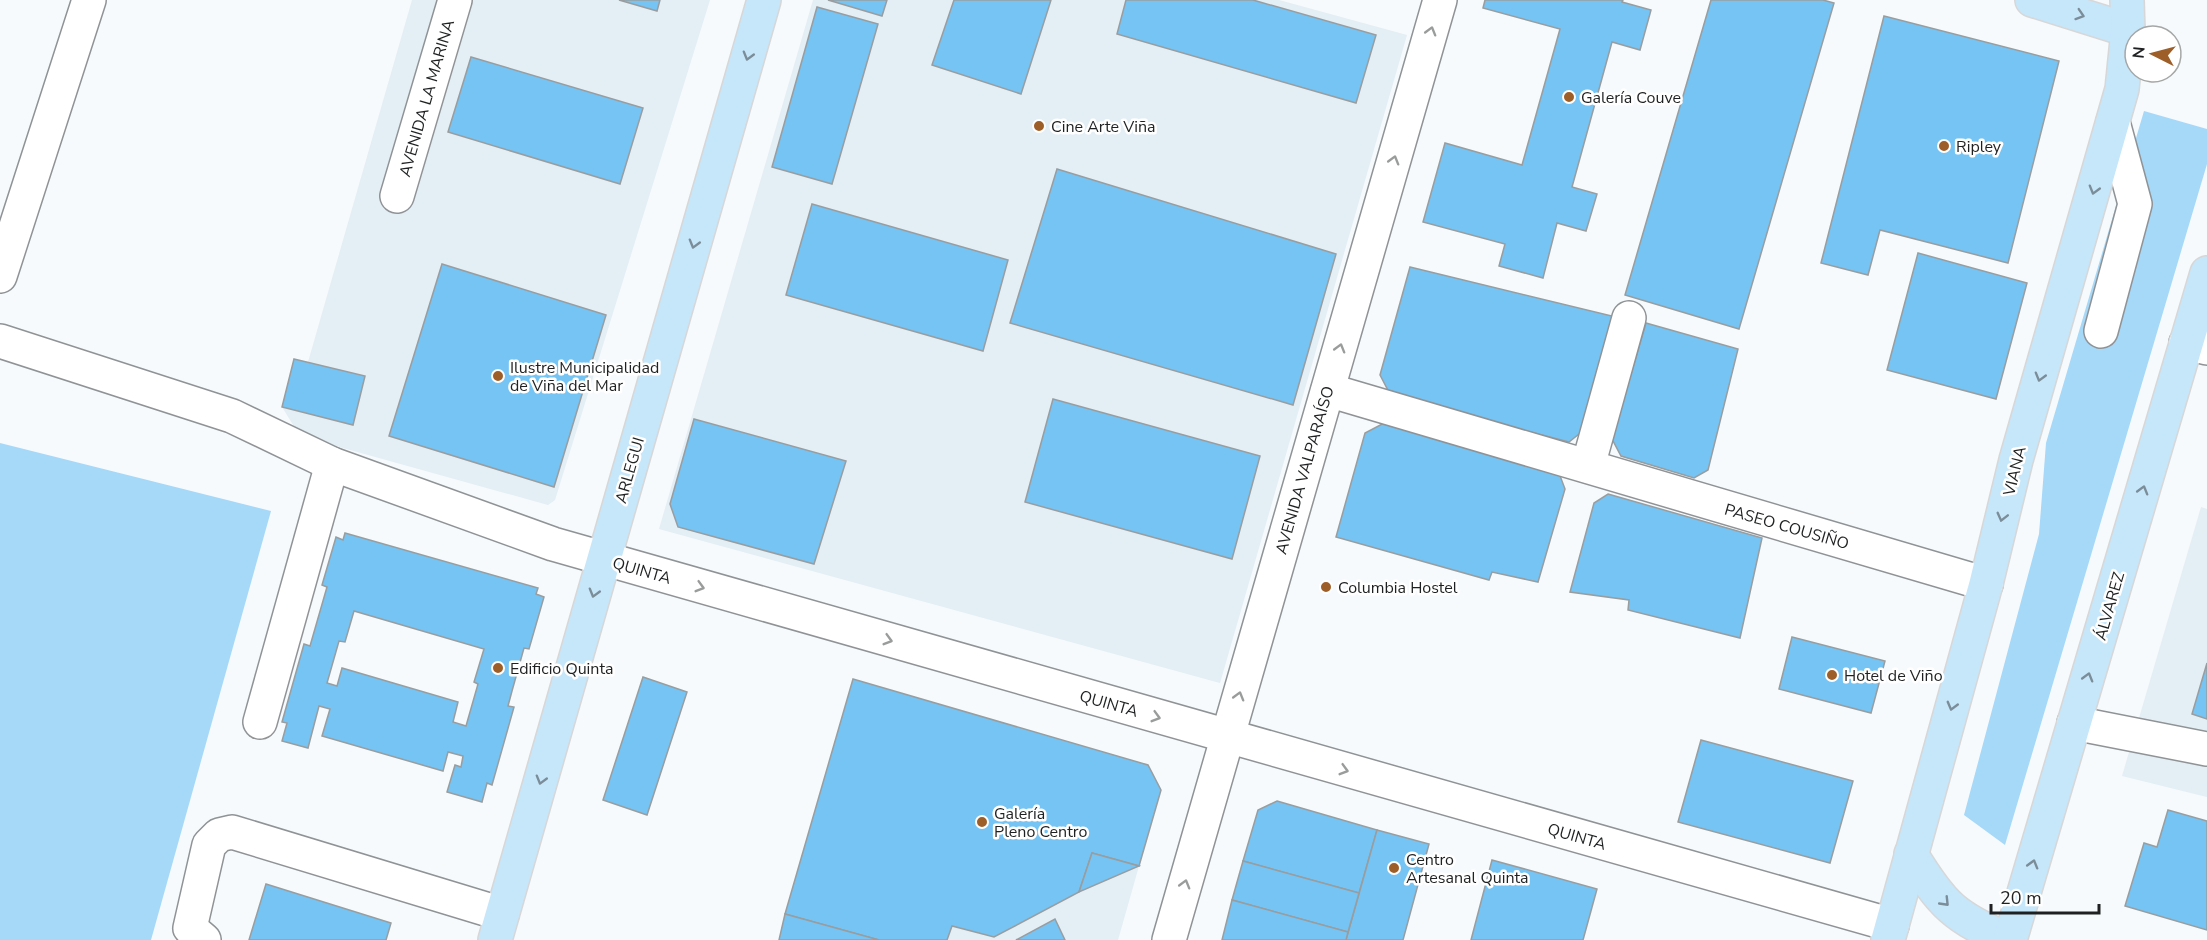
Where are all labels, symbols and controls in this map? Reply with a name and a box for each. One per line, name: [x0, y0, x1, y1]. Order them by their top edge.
one-way arrow: [2074, 8, 2085, 20]
street label: AVENIDA LA MARINA: [394, 17, 460, 179]
north arrow: [2123, 24, 2183, 84]
one-way arrow: [1423, 26, 1436, 36]
text: N: [2128, 45, 2151, 60]
one-way arrow: [743, 50, 755, 61]
place label: Galería Couve: [1581, 87, 1681, 109]
marker: Galería Couve: [1562, 90, 1576, 104]
place label: Cine Arte Viña: [1051, 116, 1155, 138]
marker: Cine Arte Viña: [1032, 119, 1046, 133]
place label: Ripley: [1956, 136, 2002, 158]
marker: Ripley: [1937, 139, 1951, 153]
one-way arrow: [1387, 155, 1399, 166]
one-way arrow: [2089, 184, 2101, 194]
one-way arrow: [689, 238, 701, 249]
one-way arrow: [1333, 343, 1345, 354]
place label: Ilustre Municipalidad de Viña del Mar: [510, 357, 659, 397]
marker: Ilustre Municipalidad de Viña del Mar: [491, 369, 505, 383]
one-way arrow: [2035, 371, 2047, 382]
street label: AVENIDA VALPARAÍSO: [1270, 384, 1340, 557]
street label: ARLEGUI: [610, 435, 650, 506]
street label: VIANA: [1998, 444, 2032, 499]
one-way arrow: [2136, 485, 2148, 496]
street label: PASEO COUSIÑO: [1722, 499, 1851, 555]
one-way arrow: [1997, 512, 2010, 522]
street label: QUINTA: [610, 552, 674, 590]
street label: ÁLVAREZ: [2090, 569, 2130, 643]
place label: Columbia Hostel: [1338, 577, 1458, 599]
one-way arrow: [694, 580, 705, 592]
marker: Columbia Hostel: [1319, 580, 1333, 594]
one-way arrow: [589, 587, 601, 598]
one-way arrow: [882, 633, 893, 645]
place label: Edificio Quinta: [510, 658, 614, 680]
marker: Edificio Quinta: [491, 661, 505, 675]
place label: Hotel de Viño: [1844, 665, 1943, 687]
marker: Hotel de Viño: [1825, 668, 1839, 682]
one-way arrow: [2081, 672, 2093, 683]
street label: QUINTA: [1077, 685, 1141, 723]
one-way arrow: [1232, 692, 1244, 702]
one-way arrow: [1947, 701, 1960, 711]
one-way arrow: [1150, 710, 1161, 722]
one-way arrow: [1338, 763, 1349, 775]
one-way arrow: [536, 774, 548, 785]
place label: Galería Pleno Centro: [994, 803, 1087, 843]
marker: Galería Pleno Centro: [975, 815, 989, 829]
street label: QUINTA: [1545, 818, 1609, 856]
place label: Centro Artesanal Quinta: [1406, 849, 1529, 889]
one-way arrow: [2026, 859, 2038, 870]
marker: Centro Artesanal Quinta: [1387, 861, 1401, 875]
scale bar: [1991, 877, 2099, 915]
one-way arrow: [1178, 879, 1190, 890]
text: 20 m: [2000, 886, 2042, 910]
one-way arrow: [1937, 894, 1948, 905]

